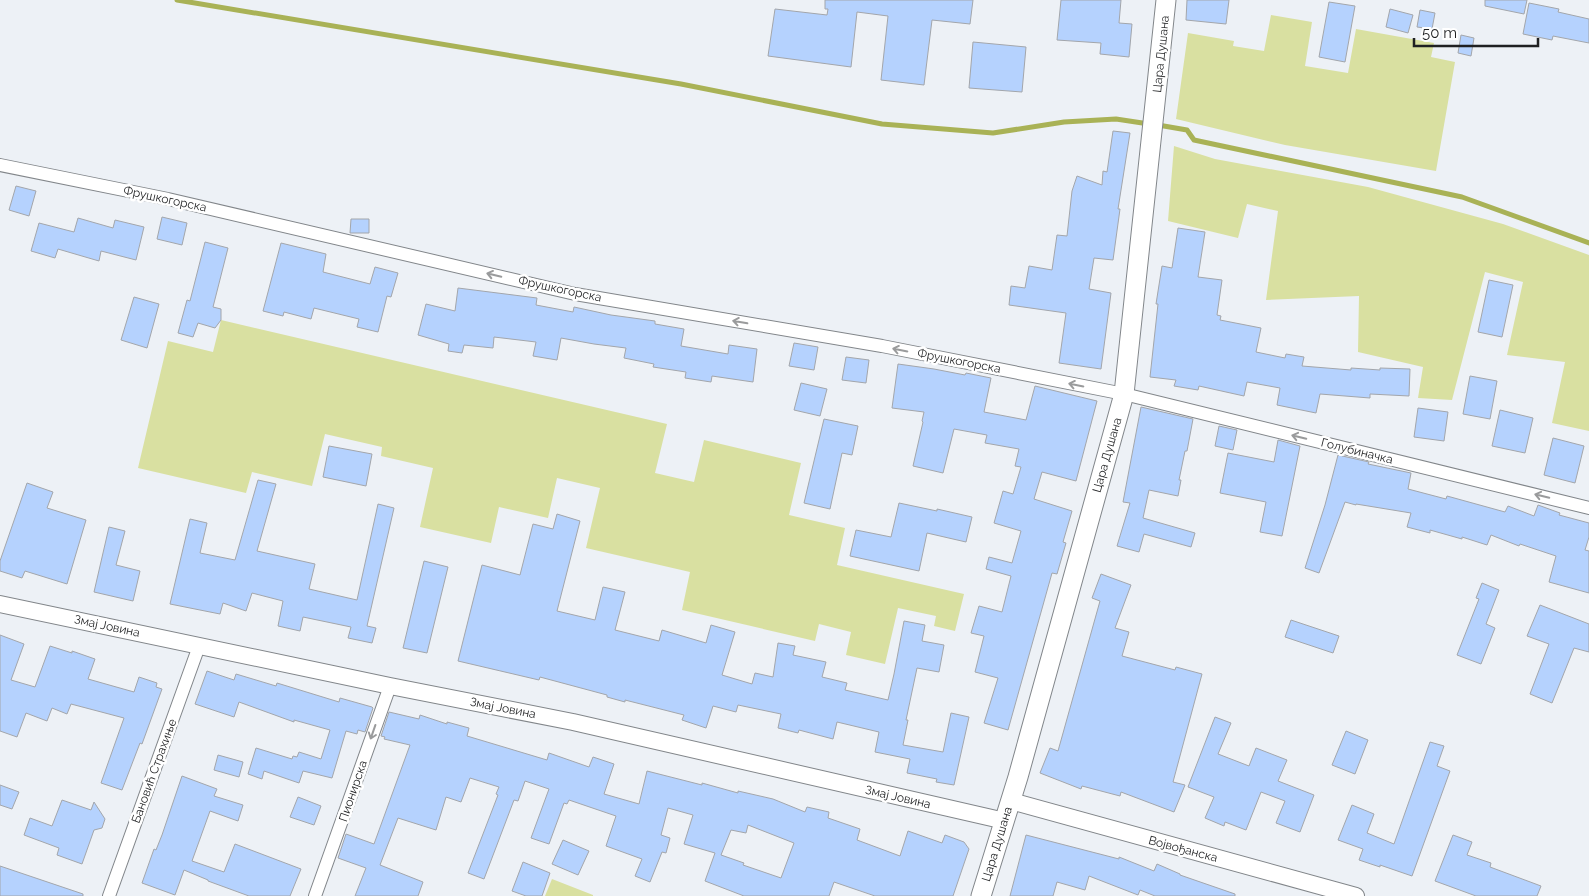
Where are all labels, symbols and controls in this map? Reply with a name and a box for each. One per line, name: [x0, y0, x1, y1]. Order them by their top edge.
street label: Цара Душана: [1150, 15, 1172, 93]
scale bar: [1414, 15, 1538, 47]
text: 50 m: [1422, 24, 1457, 42]
street label: Фрушкогорска: [122, 183, 208, 215]
one-way arrow: [487, 270, 503, 279]
street label: Фрушкогорска: [517, 273, 603, 305]
one-way arrow: [732, 316, 748, 326]
one-way arrow: [892, 344, 908, 354]
street label: Фрушкогорска: [916, 346, 1002, 376]
one-way arrow: [1069, 380, 1085, 389]
street label: Цара Душана: [1090, 416, 1124, 494]
one-way arrow: [1291, 432, 1307, 441]
street label: Голубиначка: [1320, 435, 1394, 467]
one-way arrow: [1534, 491, 1550, 500]
street label: Змај Јовина: [73, 612, 141, 640]
street label: Змај Јовина: [469, 695, 537, 721]
street label: Бановић Страхиње: [129, 717, 179, 825]
one-way arrow: [368, 724, 378, 740]
street label: Пионирска: [336, 759, 370, 823]
street label: Змај Јовина: [864, 783, 932, 811]
street label: Цара Душана: [979, 805, 1015, 883]
street label: Војвођанска: [1147, 833, 1219, 865]

